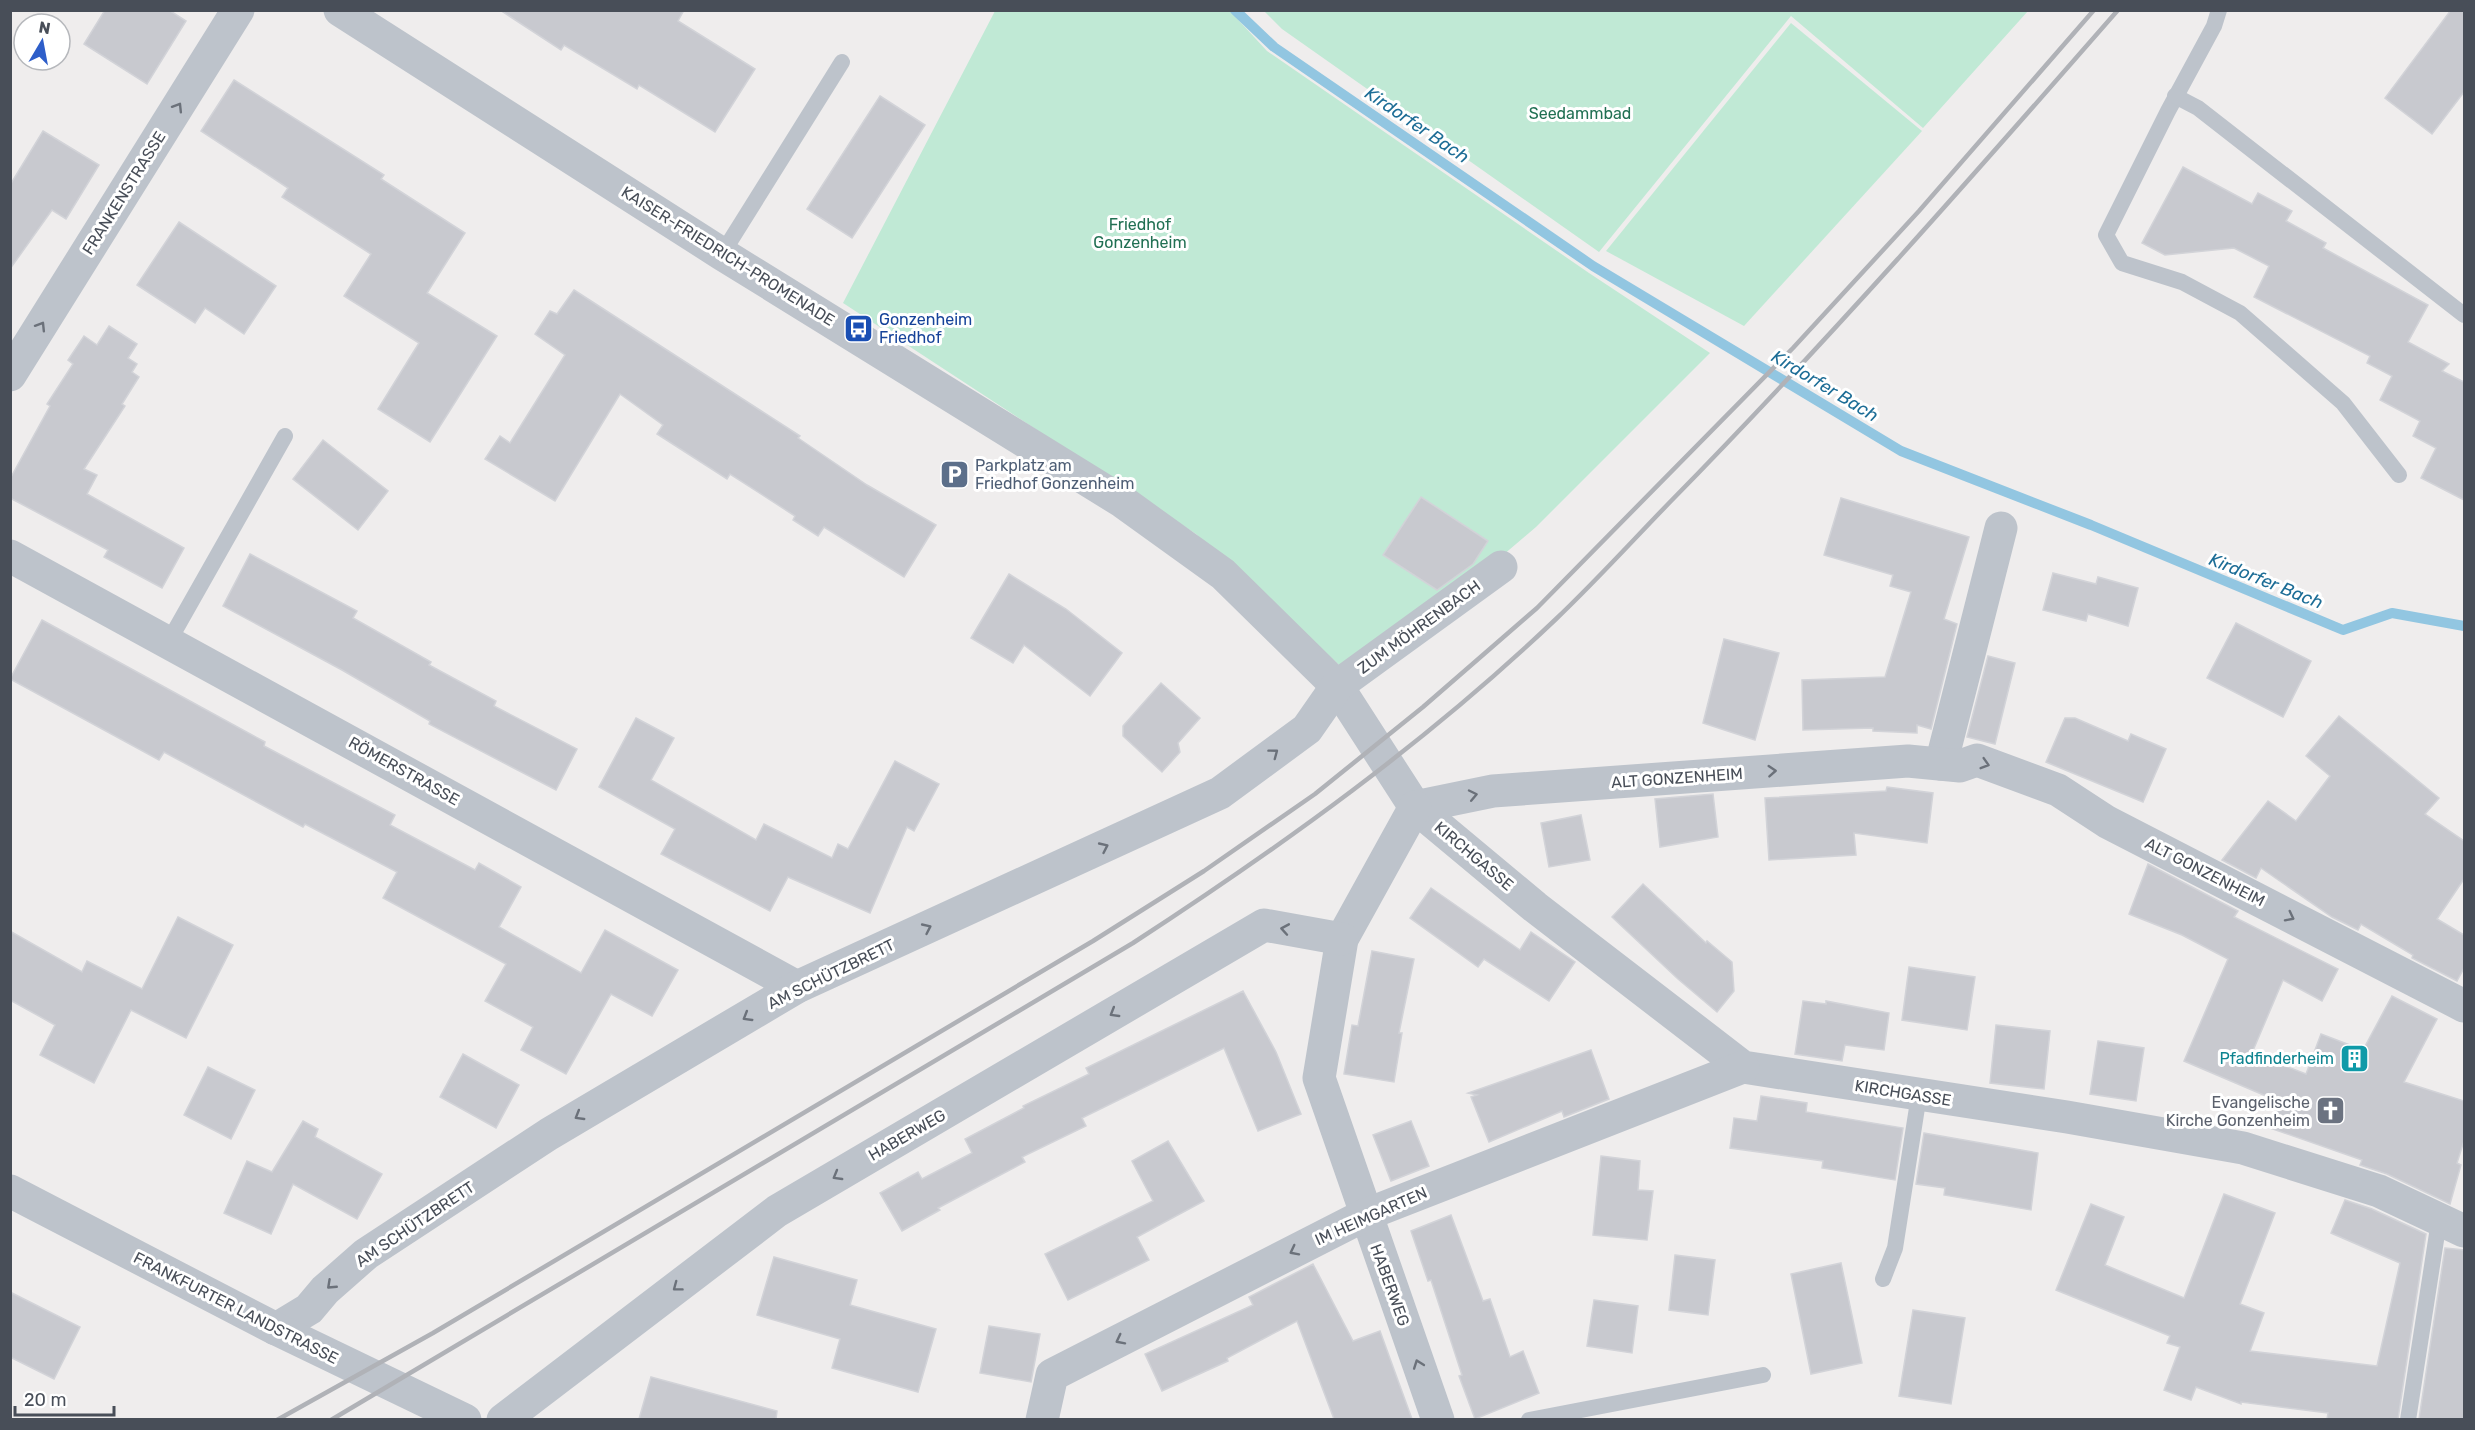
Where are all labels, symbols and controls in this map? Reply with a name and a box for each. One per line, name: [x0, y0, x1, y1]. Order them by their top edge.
north arrow: [12, 12, 72, 72]
text: N: [37, 17, 52, 38]
water label: Kirdorfer Bach: [1361, 82, 1473, 168]
one-way arrow: [171, 103, 182, 114]
park label: Seedammbad: [1529, 104, 1631, 123]
street label: FRANKENSTRASSE: [78, 128, 170, 258]
street label: KAISER-FRIEDRICH-PROMENADE: [618, 182, 838, 330]
park label: Friedhof Gonzenheim: [1093, 215, 1187, 252]
place label: Gonzenheim Friedhof: [879, 310, 972, 347]
bus stop icon: Gonzenheim Friedhof: [842, 312, 874, 344]
one-way arrow: [34, 322, 46, 332]
water label: Kirdorfer Bach: [1768, 345, 1883, 427]
place label: Parkplatz am Friedhof Gonzenheim: [975, 456, 1134, 493]
parking icon: Parkplatz am Friedhof Gonzenheim: [938, 458, 970, 490]
water label: Kirdorfer Bach: [2206, 548, 2326, 614]
street label: ZUM MÖHRENBACH: [1354, 576, 1484, 678]
street label: RÖMERSTRASSE: [345, 733, 463, 809]
one-way arrow: [1268, 750, 1279, 761]
one-way arrow: [1979, 757, 1990, 769]
street label: ALT GONZENHEIM: [1610, 764, 1744, 792]
one-way arrow: [1767, 765, 1776, 778]
one-way arrow: [1467, 789, 1477, 802]
street label: KIRCHGASSE: [1431, 817, 1517, 895]
street label: ALT GONZENHEIM: [2142, 834, 2268, 910]
one-way arrow: [1098, 842, 1109, 854]
one-way arrow: [2284, 909, 2295, 921]
one-way arrow: [920, 923, 931, 935]
one-way arrow: [1280, 923, 1290, 936]
street label: AM SCHÜTZBRETT: [764, 935, 898, 1013]
one-way arrow: [1110, 1006, 1120, 1018]
one-way arrow: [743, 1010, 753, 1021]
building icon: Pfadfinderheim: [2339, 1042, 2371, 1074]
place label: Pfadfinderheim: [2219, 1049, 2334, 1068]
street label: KIRCHGASSE: [1853, 1076, 1953, 1110]
place label: Evangelische Kirche Gonzenheim: [2166, 1093, 2310, 1130]
church icon: Evangelische Kirche Gonzenheim: [2315, 1095, 2347, 1127]
street label: HABERWEG: [865, 1105, 949, 1165]
one-way arrow: [575, 1109, 585, 1121]
one-way arrow: [833, 1169, 843, 1180]
street label: AM SCHÜTZBRETT: [352, 1177, 478, 1271]
street label: IM HEIMGARTEN: [1312, 1183, 1430, 1249]
street label: HABERWEG: [1366, 1241, 1414, 1329]
one-way arrow: [1289, 1244, 1300, 1256]
street label: FRANKFURTER LANDSTRASSE: [130, 1248, 342, 1368]
one-way arrow: [328, 1278, 338, 1289]
one-way arrow: [673, 1279, 684, 1290]
one-way arrow: [1116, 1333, 1127, 1345]
one-way arrow: [1413, 1360, 1426, 1370]
scale bar: [15, 1379, 114, 1417]
text: 20 m: [24, 1389, 66, 1411]

